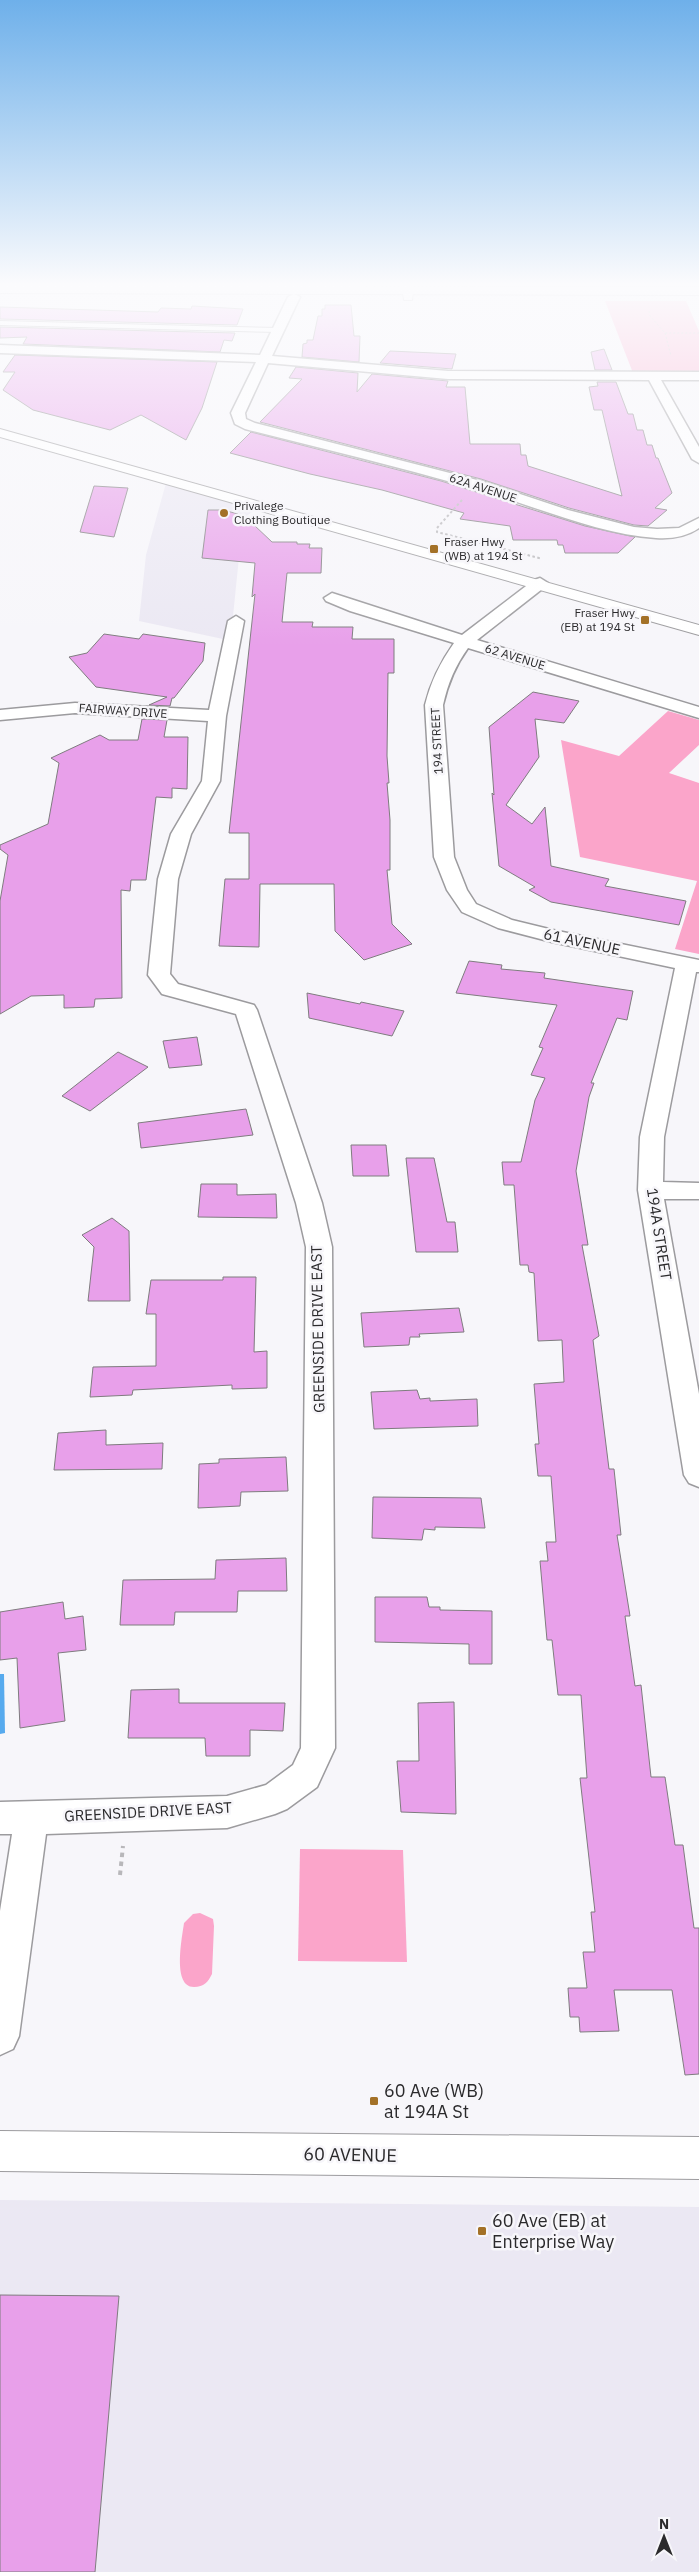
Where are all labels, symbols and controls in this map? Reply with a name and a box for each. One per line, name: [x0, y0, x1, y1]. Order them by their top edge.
street label: 62A AVENUE: [448, 470, 519, 505]
place label: Privalege Clothing Boutique: [234, 498, 331, 527]
marker: Privalege Clothing Boutique: [218, 507, 230, 519]
place label: Fraser Hwy (WB) at 194 St: [444, 534, 523, 563]
marker: Fraser Hwy (WB) at 194 St: [428, 543, 440, 555]
place label: Fraser Hwy (EB) at 194 St: [560, 605, 635, 634]
marker: Fraser Hwy (EB) at 194 St: [639, 614, 651, 626]
street label: 62 AVENUE: [483, 640, 547, 673]
street label: FAIRWAY DRIVE: [78, 700, 168, 721]
street label: 194 STREET: [427, 707, 446, 775]
street label: 61 AVENUE: [542, 924, 622, 959]
street label: 194A STREET: [643, 1187, 676, 1282]
street label: GREENSIDE DRIVE EAST: [307, 1245, 328, 1413]
street label: GREENSIDE DRIVE EAST: [64, 1798, 233, 1825]
place label: 60 Ave (WB) at 194A St: [384, 2079, 484, 2123]
marker: 60 Ave (WB) at 194A St: [368, 2095, 380, 2107]
street label: 60 AVENUE: [303, 2142, 397, 2167]
place label: 60 Ave (EB) at Enterprise Way: [492, 2209, 614, 2253]
marker: 60 Ave (EB) at Enterprise Way: [476, 2225, 488, 2237]
north arrow: [639, 2512, 689, 2562]
text: N: [659, 2515, 669, 2533]

